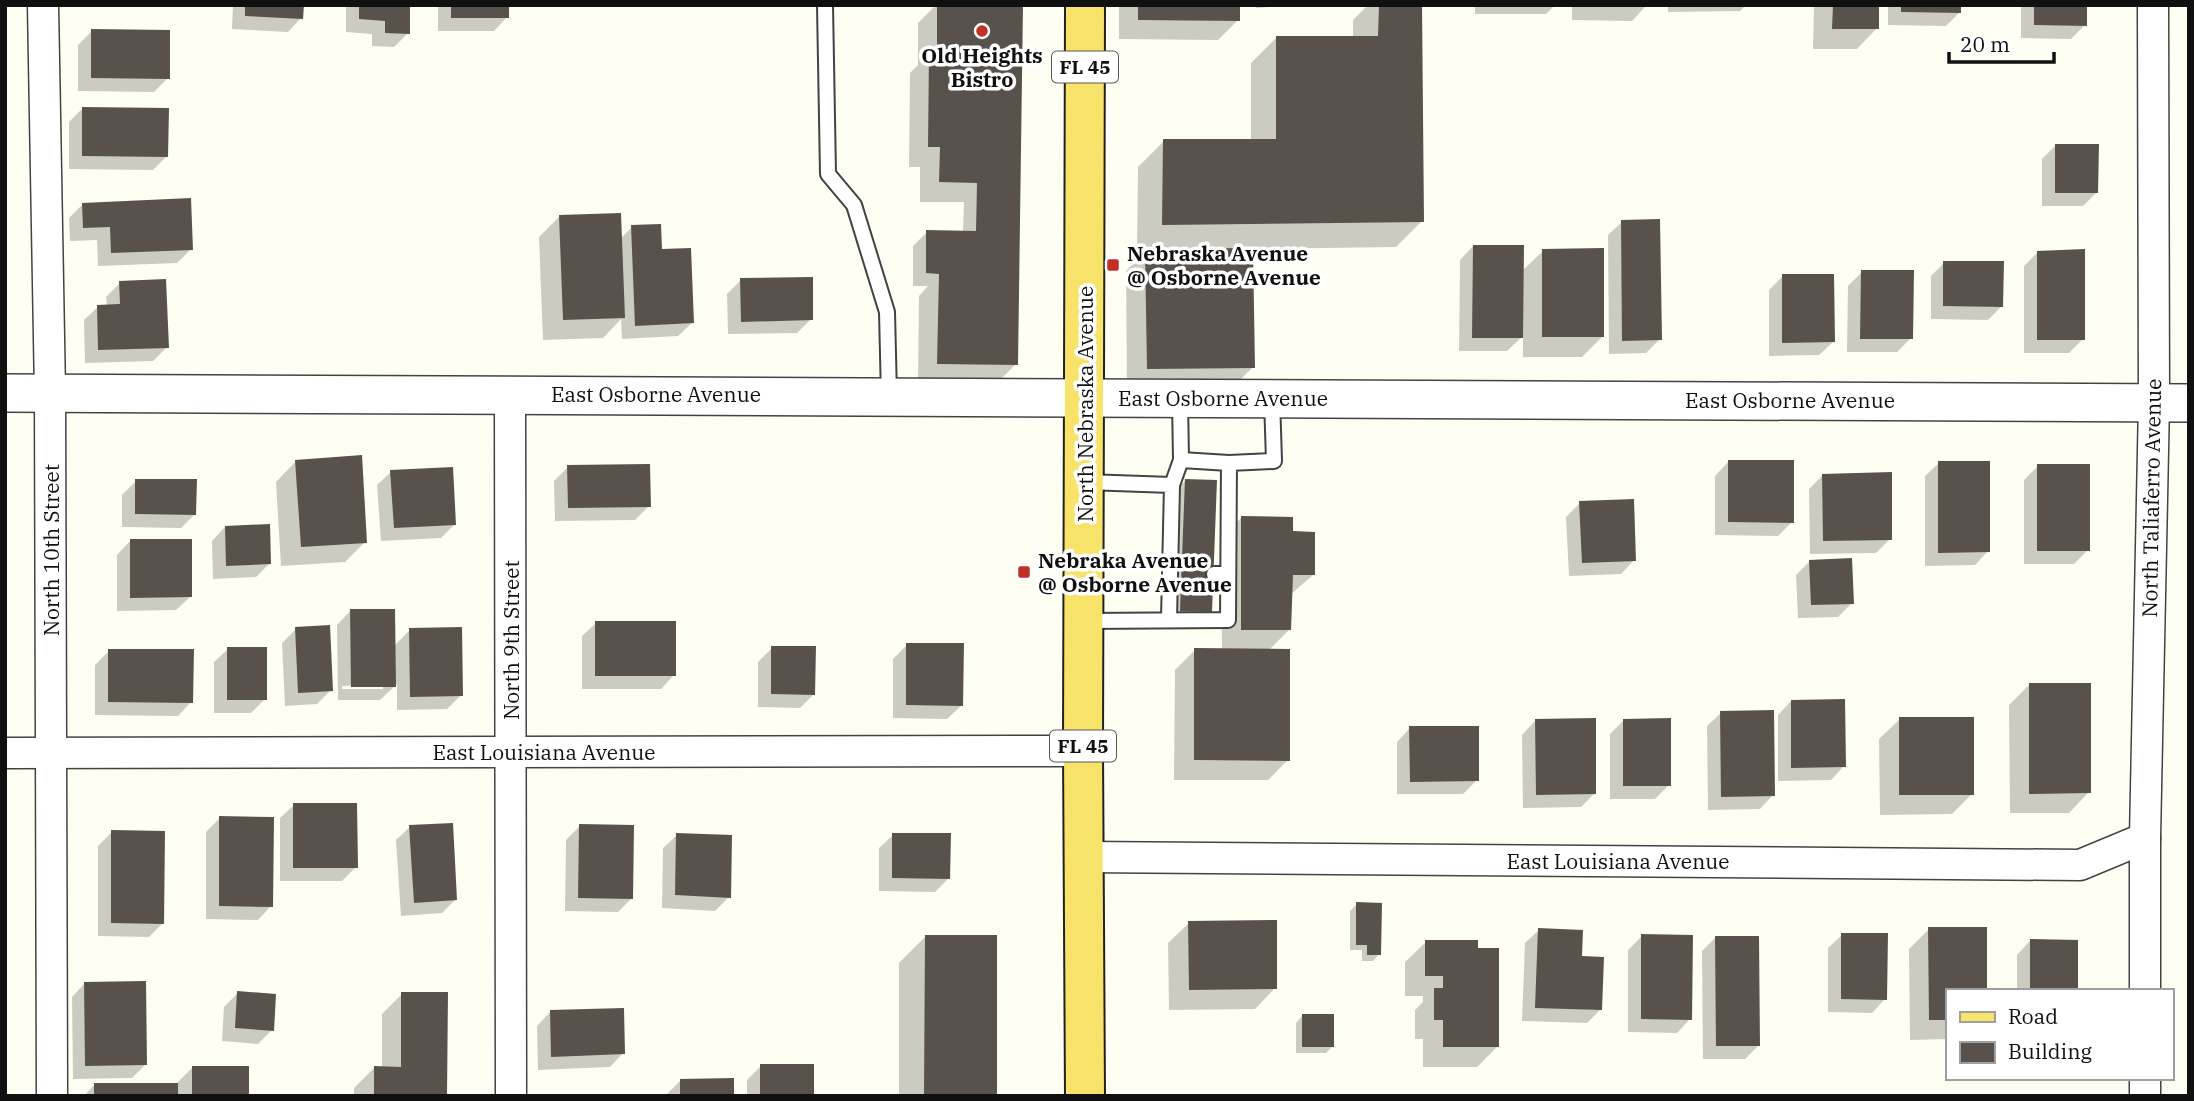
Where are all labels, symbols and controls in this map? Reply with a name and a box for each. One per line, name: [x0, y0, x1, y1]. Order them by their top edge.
scale bar: [1949, 21, 2054, 65]
marker: Old Heights Bistro: [974, 23, 990, 39]
text: 20 m: [1960, 30, 2010, 58]
place label: Old Heights Bistro: [921, 41, 1043, 93]
road number: FL 45: [1052, 52, 1118, 82]
place label: Nebraska Avenue @ Osborne Avenue: [1127, 239, 1321, 291]
marker: Nebraska Avenue @ Osborne Avenue: [1105, 257, 1121, 273]
street label: North Nebraska Avenue: [1071, 286, 1099, 522]
street label: North Taliaferro Avenue: [2135, 378, 2167, 618]
street label: East Osborne Avenue: [551, 380, 761, 408]
street label: East Osborne Avenue: [1118, 384, 1328, 412]
street label: East Osborne Avenue: [1685, 386, 1895, 414]
street label: North 10th Street: [37, 464, 65, 636]
place label: Nebraka Avenue @ Osborne Avenue: [1038, 546, 1232, 598]
street label: North 9th Street: [497, 560, 525, 720]
marker: Nebraka Avenue @ Osborne Avenue: [1016, 564, 1032, 580]
road number: FL 45: [1050, 730, 1116, 762]
street label: East Louisiana Avenue: [432, 738, 656, 766]
street label: East Louisiana Avenue: [1506, 847, 1730, 875]
legend: [1946, 989, 2173, 1080]
text: Road: [2008, 1002, 2058, 1030]
text: Building: [2008, 1037, 2093, 1065]

